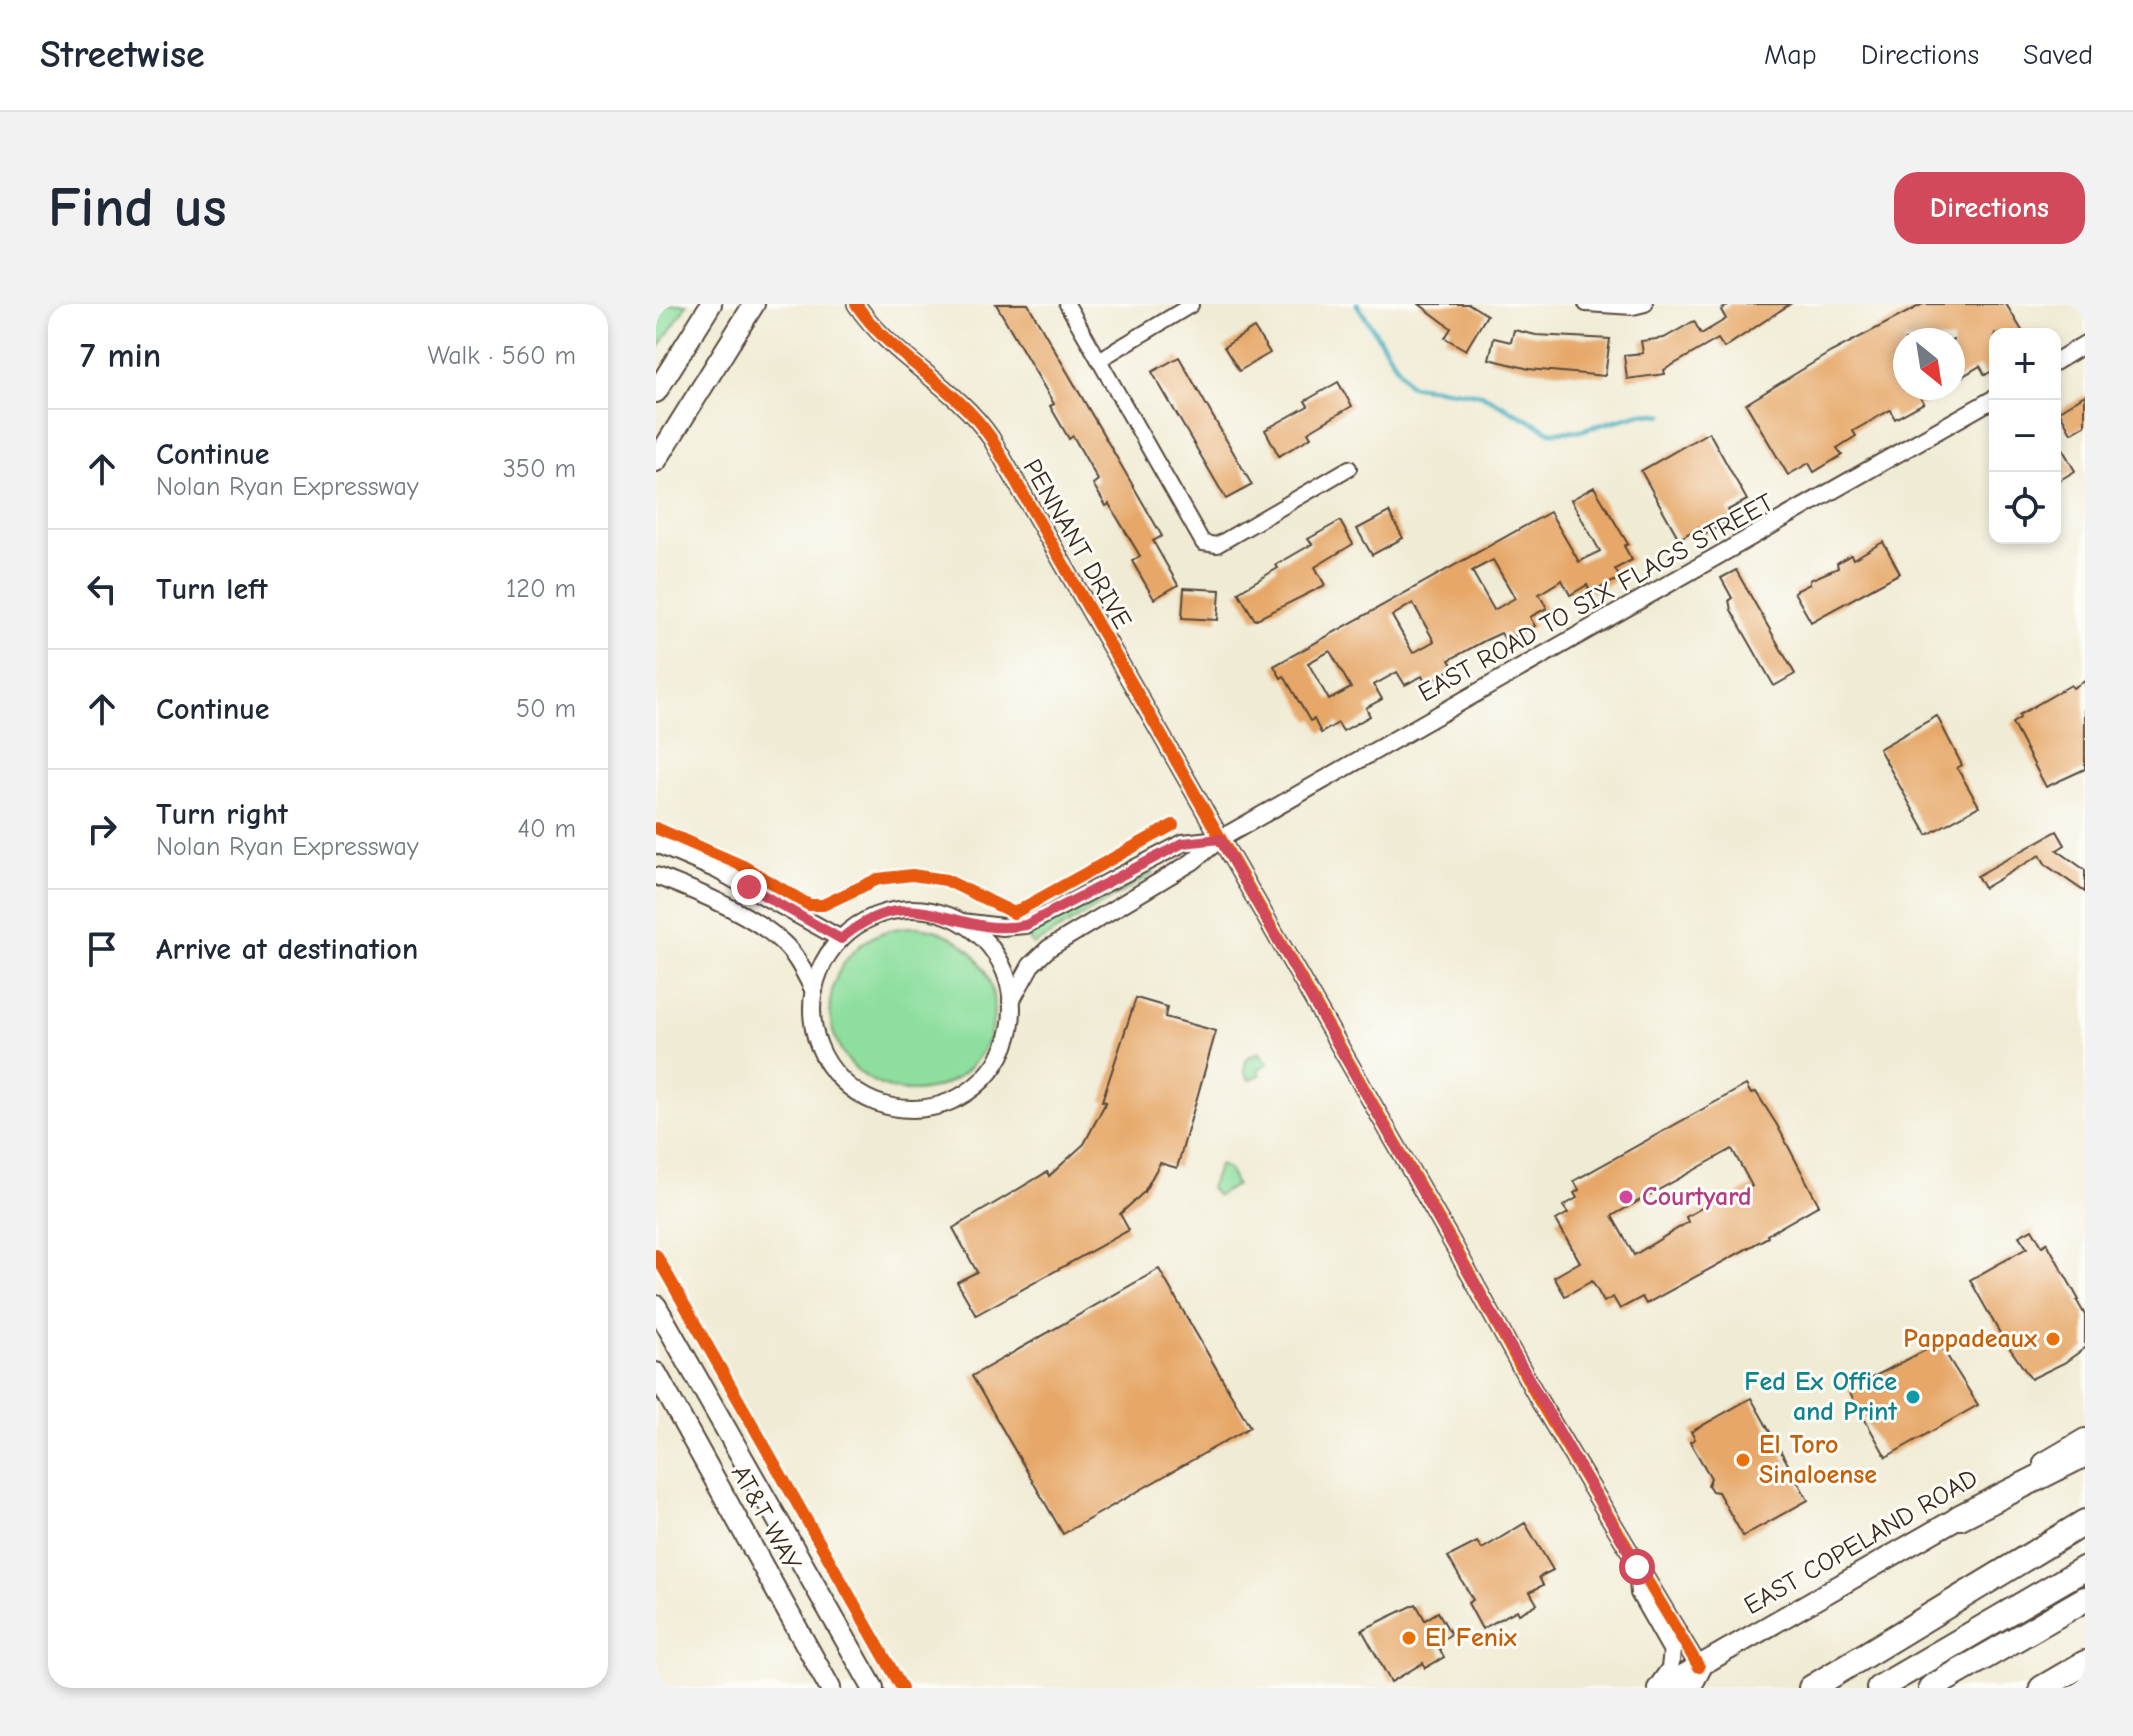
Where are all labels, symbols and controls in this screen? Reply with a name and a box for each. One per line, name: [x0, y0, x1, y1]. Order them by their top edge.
text: Streetwise: [40, 33, 205, 77]
text: Map: [1764, 39, 1817, 71]
text: Directions: [1861, 39, 1979, 71]
text: Saved: [2023, 39, 2093, 71]
button: Directions: [1894, 172, 2085, 244]
text: Find us: [48, 176, 227, 240]
north arrow: [1893, 328, 1965, 400]
map controls: [1989, 328, 2061, 544]
button: +: [1989, 328, 2061, 400]
text: 7 min: [80, 336, 161, 376]
text: Walk · 560 m: [427, 341, 576, 371]
button: −: [1989, 400, 2061, 472]
text: Continue: [156, 437, 270, 472]
icon: ahead: [80, 447, 124, 491]
text: 350 m: [503, 454, 576, 484]
street label: PENNANT DRIVE: [1016, 454, 1138, 634]
text: Nolan Ryan Expressway: [156, 472, 419, 502]
button: locate: [1989, 472, 2061, 544]
street label: EAST ROAD TO SIX FLAGS STREET: [1413, 487, 1779, 708]
icon: left: [80, 567, 124, 611]
text: Turn left: [156, 572, 268, 607]
text: 120 m: [506, 574, 576, 604]
icon: ahead: [80, 687, 124, 731]
text: Continue: [156, 692, 270, 727]
text: 50 m: [516, 694, 576, 724]
text: Turn right: [156, 797, 288, 832]
icon: right: [80, 807, 124, 851]
text: 40 m: [517, 814, 576, 844]
text: Nolan Ryan Expressway: [156, 832, 419, 862]
route end: [731, 869, 767, 905]
icon: arrive: [80, 927, 124, 971]
text: Arrive at destination: [156, 932, 418, 967]
place label: Courtyard: [1642, 1182, 1752, 1212]
marker: Courtyard: [1617, 1188, 1635, 1206]
place label: Pappadeaux: [1903, 1324, 2037, 1354]
marker: Pappadeaux: [2044, 1330, 2062, 1348]
place label: Fed Ex Office and Print: [1744, 1367, 1897, 1427]
marker: Fed Ex Office and Print: [1904, 1388, 1922, 1406]
place label: El Toro Sinaloense: [1759, 1430, 1877, 1490]
marker: El Toro Sinaloense: [1734, 1451, 1752, 1469]
street label: AT&T WAY: [725, 1460, 807, 1576]
street label: EAST COPELAND ROAD: [1739, 1463, 1983, 1621]
route start: [1619, 1549, 1655, 1585]
place label: El Fenix: [1425, 1623, 1517, 1653]
marker: El Fenix: [1400, 1629, 1418, 1647]

